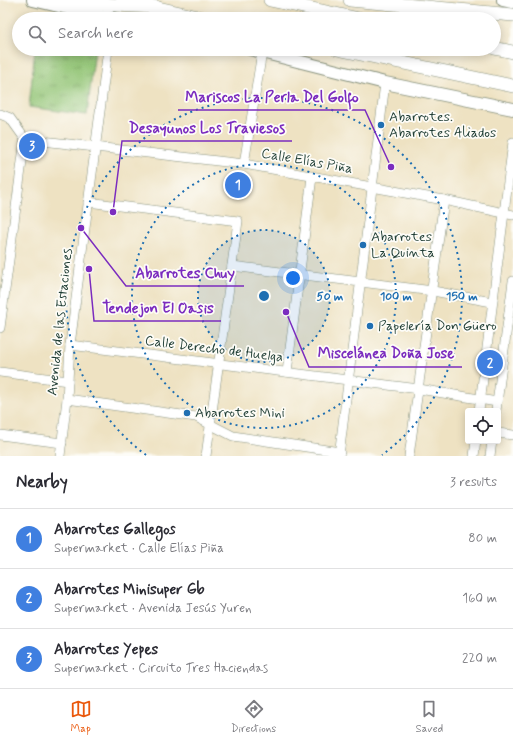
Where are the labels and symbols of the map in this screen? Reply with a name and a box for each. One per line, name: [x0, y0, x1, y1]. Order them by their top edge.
callout: Mariscos La Perla Del Golfo: [178, 83, 365, 110]
text: Mariscos La Perla Del Golfo: [185, 88, 359, 110]
place label: Abarrotes. Abarrotes Aliados: [389, 108, 496, 142]
callout: Desayunos Los Traviesos: [122, 114, 292, 141]
text: Desayunos Los Traviesos: [129, 119, 285, 139]
marker: Abarrotes. Abarrotes Aliados: [376, 120, 386, 130]
pin: 3: [19, 131, 45, 161]
street label: Calle Elías Piña: [260, 144, 354, 178]
pin: 1: [225, 170, 251, 200]
place label: Abarrotes La Quinta: [371, 228, 435, 262]
marker: Abarrotes La Quinta: [358, 240, 368, 250]
street label: Avenida de las Estaciones: [43, 247, 77, 397]
callout: Abarrotes Chuy: [126, 259, 244, 286]
text: Abarrotes Chuy: [135, 264, 235, 284]
your location: [283, 268, 303, 288]
centre of rings: [257, 289, 271, 303]
text: 50 m: [317, 289, 344, 305]
text: 100 m: [380, 289, 413, 305]
text: 150 m: [446, 289, 478, 305]
callout: Tendejon El Oasis: [94, 294, 221, 321]
text: Tendejon El Oasis: [102, 299, 214, 319]
place label: Papelería Don Güero: [378, 317, 497, 335]
marker: Papelería Don Güero: [365, 321, 375, 331]
street label: Calle Derecho de Huelga: [144, 332, 284, 366]
callout: Miscelánea Doña Jose: [309, 340, 462, 367]
text: Miscelánea Doña Jose: [318, 344, 454, 364]
pin: 2: [477, 348, 503, 378]
place label: Abarrotes Mini: [195, 404, 285, 422]
marker: Abarrotes Mini: [182, 408, 192, 418]

